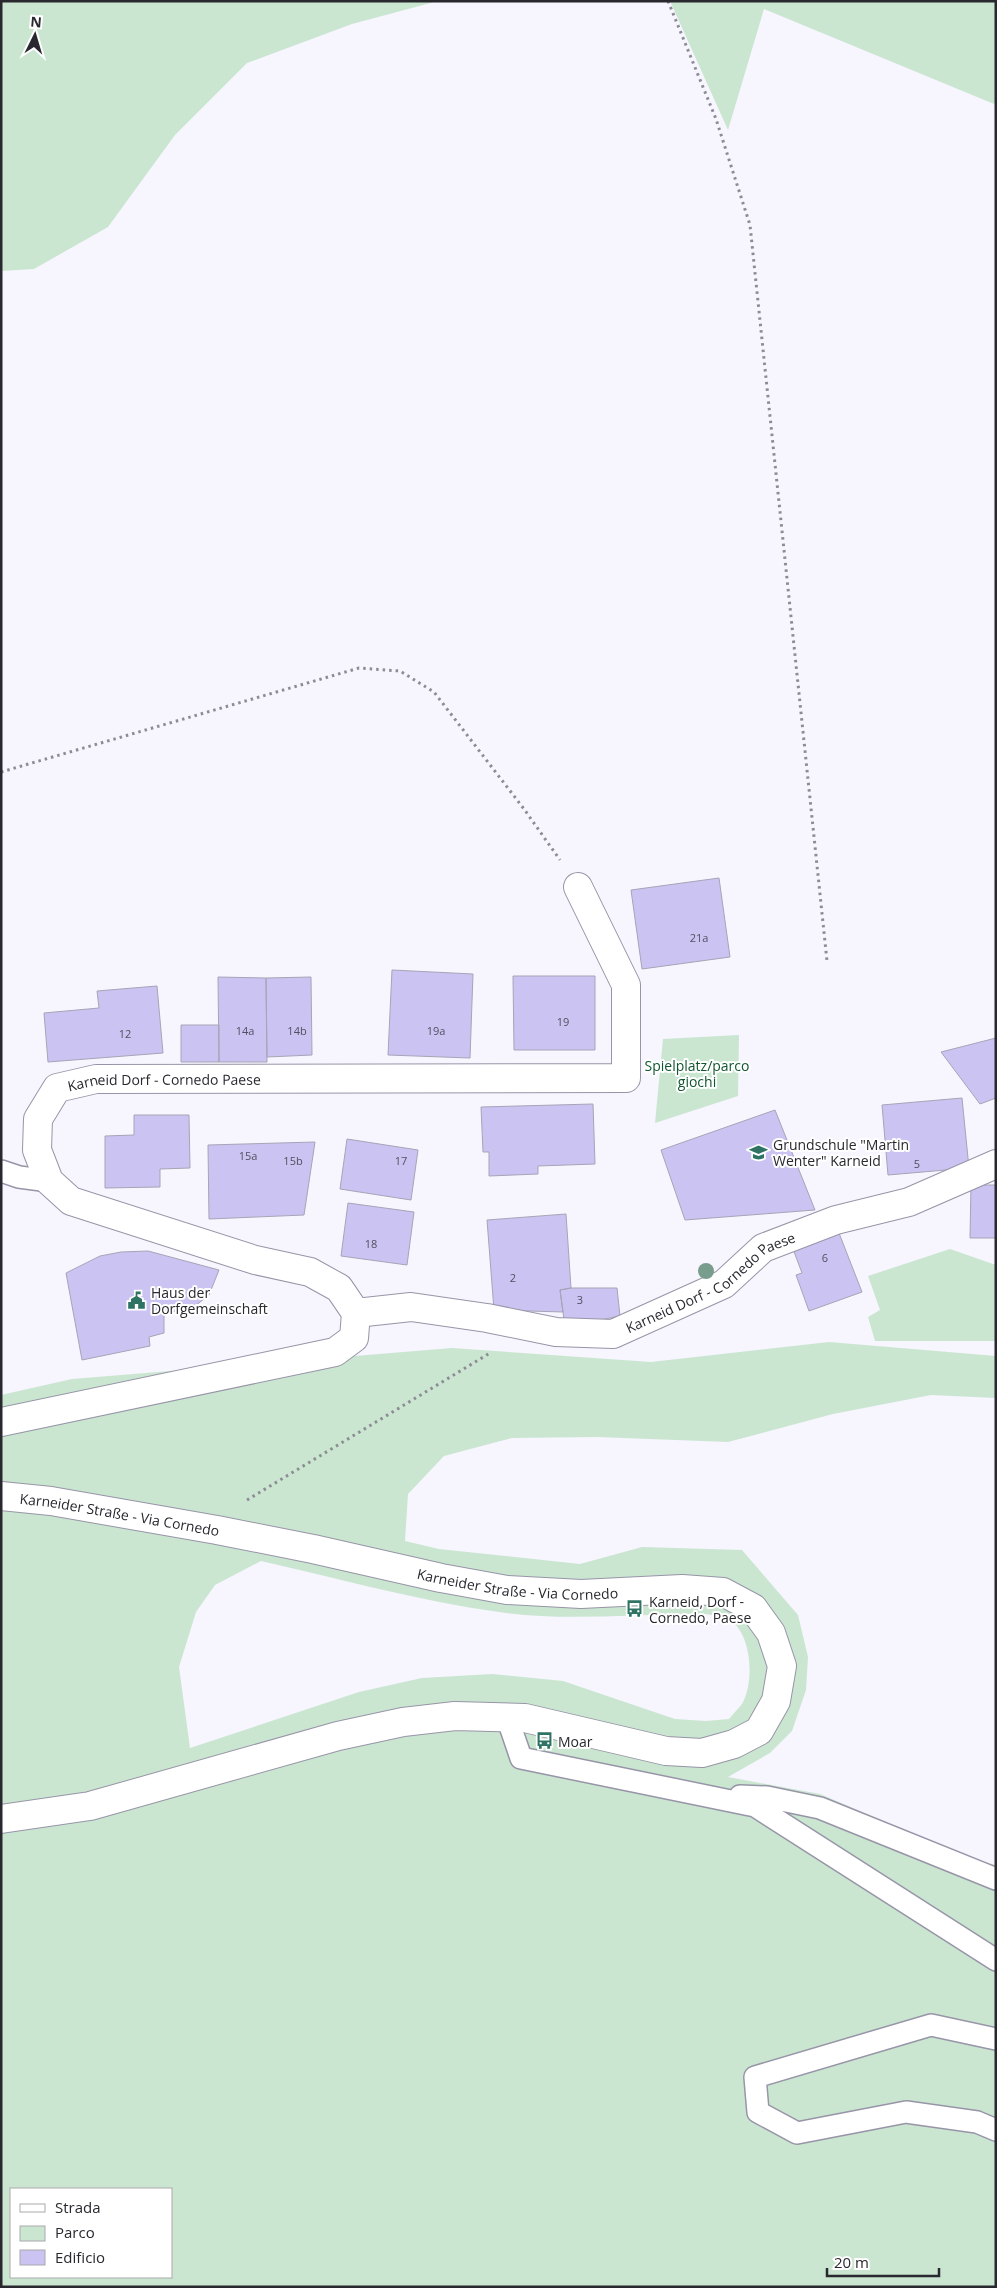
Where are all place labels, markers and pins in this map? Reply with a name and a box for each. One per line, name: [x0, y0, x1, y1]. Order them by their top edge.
place label: Grundschule "Martin Wenter" Karneid: [773, 1135, 909, 1170]
school or university icon: Grundschule "Martin Wenter" Karneid: [749, 1142, 769, 1162]
place label: Haus der Dorfgemeinschaft: [151, 1283, 268, 1318]
public building icon: Haus der Dorfgemeinschaft: [127, 1290, 147, 1310]
place label: Karneid, Dorf - Cornedo, Paese: [649, 1592, 751, 1627]
bus stop icon: Karneid, Dorf - Cornedo, Paese: [625, 1599, 645, 1619]
bus stop icon: Moar: [534, 1731, 554, 1751]
place label: Moar: [558, 1732, 593, 1751]

